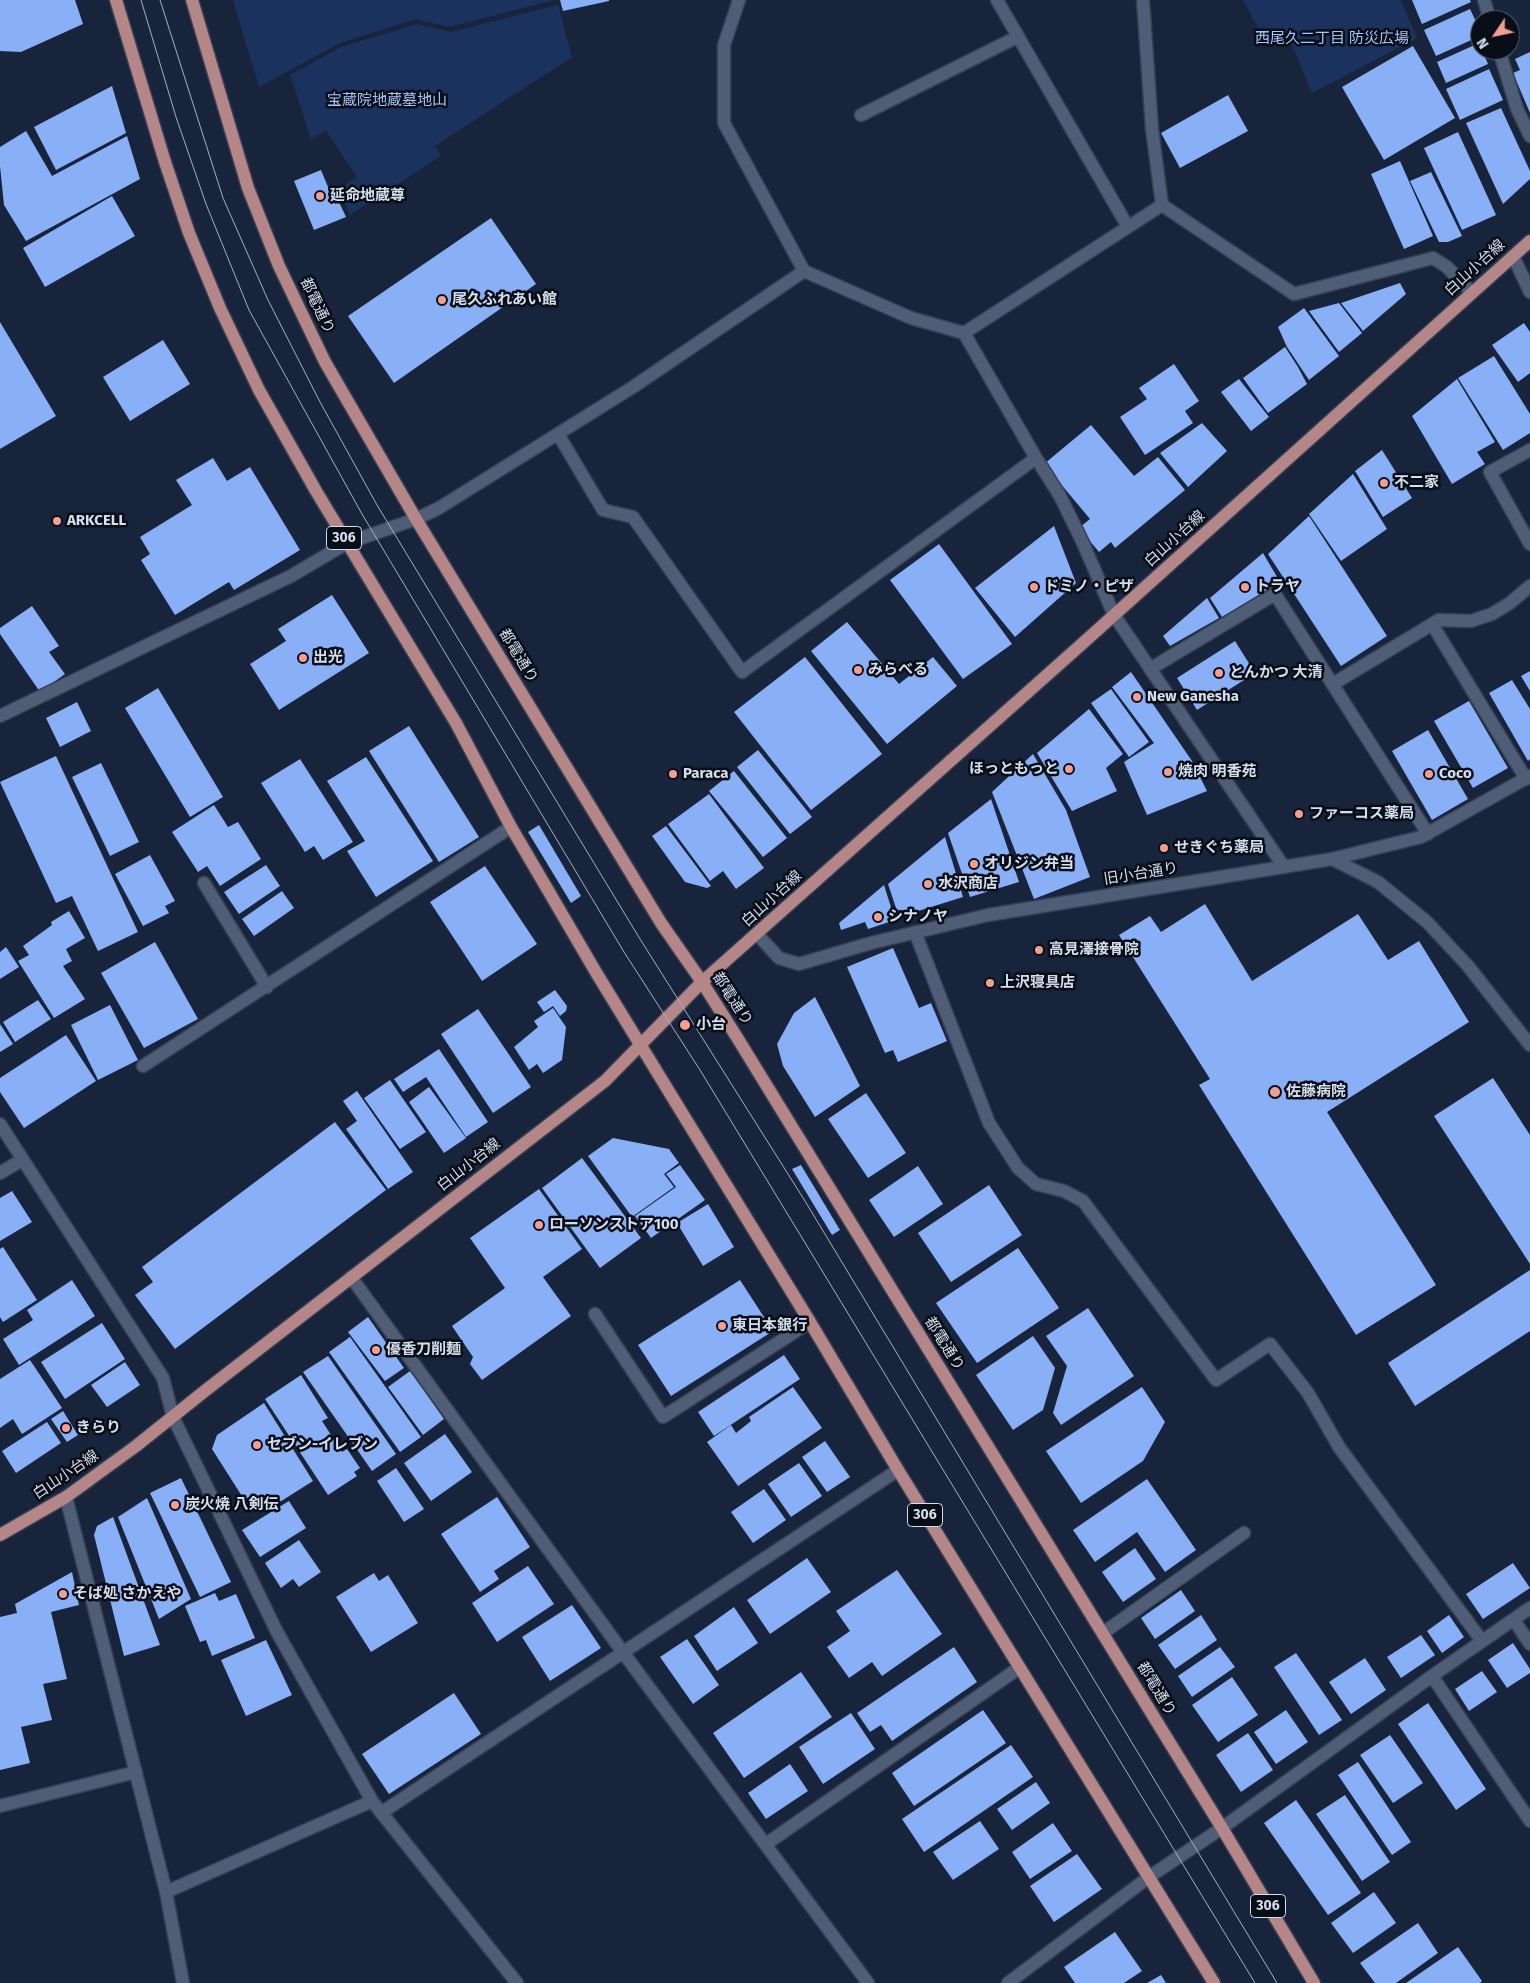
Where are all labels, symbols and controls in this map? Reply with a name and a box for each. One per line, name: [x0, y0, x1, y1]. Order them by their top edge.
north arrow: [1470, 10, 1520, 60]
park label: 西尾久二丁目 防災広場: [1255, 30, 1409, 48]
text: N: [1473, 35, 1493, 52]
park label: 宝蔵院地蔵墓地山: [327, 92, 447, 110]
place label: 延命地蔵尊: [330, 187, 405, 205]
marker: 延命地蔵尊: [314, 190, 326, 202]
street label: 白山小台線: [1441, 236, 1509, 300]
street label: 都電通り: [296, 275, 338, 337]
place label: 尾久ふれあい館: [452, 291, 557, 309]
marker: 尾久ふれあい館: [436, 294, 448, 306]
place label: 不二家: [1394, 474, 1439, 492]
marker: 不二家: [1378, 477, 1390, 489]
street label: 白山小台線: [1141, 507, 1209, 571]
place label: ARKCELL: [67, 512, 126, 530]
marker: ARKCELL: [51, 515, 63, 527]
road number: 306: [326, 526, 362, 550]
place label: ドミノ・ピザ: [1044, 578, 1134, 596]
place label: トラヤ: [1255, 578, 1300, 596]
marker: ドミノ・ピザ: [1028, 581, 1040, 593]
marker: トラヤ: [1239, 581, 1251, 593]
street label: 都電通り: [495, 626, 541, 686]
place label: 出光: [313, 649, 343, 667]
marker: 出光: [297, 652, 309, 664]
place label: みらべる: [868, 661, 928, 679]
marker: みらべる: [852, 664, 864, 676]
place label: とんかつ 大清: [1229, 664, 1323, 682]
marker: とんかつ 大清: [1213, 667, 1225, 679]
place label: New Ganesha: [1147, 688, 1239, 706]
marker: New Ganesha: [1131, 691, 1143, 703]
place label: ほっともっと: [969, 760, 1059, 778]
marker: ほっともっと: [1063, 763, 1075, 775]
place label: 焼肉 明香苑: [1178, 763, 1257, 781]
place label: Paraca: [683, 765, 728, 783]
place label: Coco: [1439, 765, 1472, 783]
marker: 焼肉 明香苑: [1162, 766, 1174, 778]
marker: Paraca: [667, 768, 679, 780]
marker: Coco: [1423, 768, 1435, 780]
place label: ファーコス薬局: [1309, 805, 1414, 823]
marker: ファーコス薬局: [1293, 808, 1305, 820]
place label: せきぐち薬局: [1174, 839, 1264, 857]
marker: せきぐち薬局: [1158, 842, 1170, 854]
place label: オリジン弁当: [984, 855, 1074, 873]
marker: オリジン弁当: [968, 858, 980, 870]
street label: 旧小台通り: [1103, 859, 1179, 889]
street label: 白山小台線: [738, 867, 806, 931]
place label: 水沢商店: [938, 875, 998, 893]
marker: 水沢商店: [922, 878, 934, 890]
place label: シナノヤ: [888, 908, 948, 926]
marker: シナノヤ: [872, 911, 884, 923]
place label: 高見澤接骨院: [1049, 941, 1139, 959]
marker: 高見澤接骨院: [1033, 944, 1045, 956]
street label: 都電通り: [708, 969, 756, 1029]
place label: 上沢寝具店: [1000, 974, 1075, 992]
marker: 上沢寝具店: [984, 977, 996, 989]
place label: 小台: [696, 1016, 726, 1034]
marker: 小台: [678, 1018, 692, 1032]
place label: 佐藤病院: [1286, 1083, 1346, 1101]
marker: 佐藤病院: [1268, 1085, 1282, 1099]
street label: 白山小台線: [434, 1135, 504, 1195]
place label: ローソンストア100: [549, 1216, 679, 1234]
marker: ローソンストア100: [533, 1219, 545, 1231]
street label: 都電通り: [920, 1314, 968, 1374]
place label: 東日本銀行: [732, 1317, 807, 1335]
marker: 東日本銀行: [716, 1320, 728, 1332]
place label: 優香刀削麺: [386, 1341, 461, 1359]
marker: 優香刀削麺: [370, 1344, 382, 1356]
place label: きらり: [76, 1419, 121, 1437]
marker: きらり: [60, 1422, 72, 1434]
place label: セブン-イレブン: [267, 1436, 378, 1454]
marker: セブン-イレブン: [251, 1439, 263, 1451]
street label: 白山小台線: [30, 1447, 102, 1503]
place label: 炭火焼 八剣伝: [185, 1496, 279, 1514]
marker: 炭火焼 八剣伝: [169, 1499, 181, 1511]
road number: 306: [908, 1504, 942, 1526]
place label: そば処 さかえや: [73, 1585, 182, 1603]
marker: そば処 さかえや: [57, 1588, 69, 1600]
street label: 都電通り: [1133, 1659, 1179, 1719]
road number: 306: [1250, 1894, 1286, 1918]

